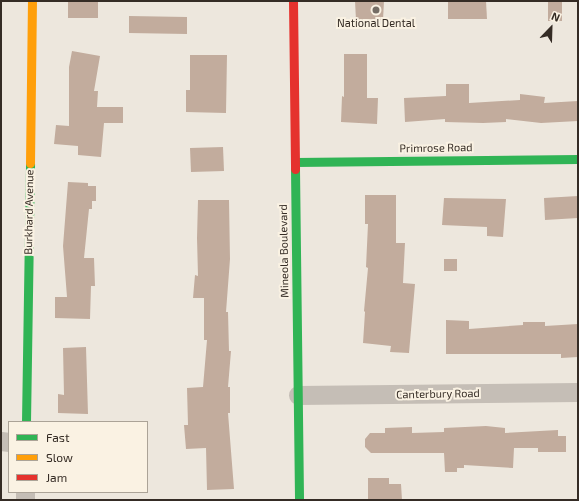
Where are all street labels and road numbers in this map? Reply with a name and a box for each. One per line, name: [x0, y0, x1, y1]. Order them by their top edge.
street label: Primrose Road: [399, 141, 473, 155]
street label: Burkhard Avenue: [22, 169, 36, 255]
street label: Mineola Boulevard: [277, 204, 291, 298]
street label: Canterbury Road: [396, 387, 480, 401]

